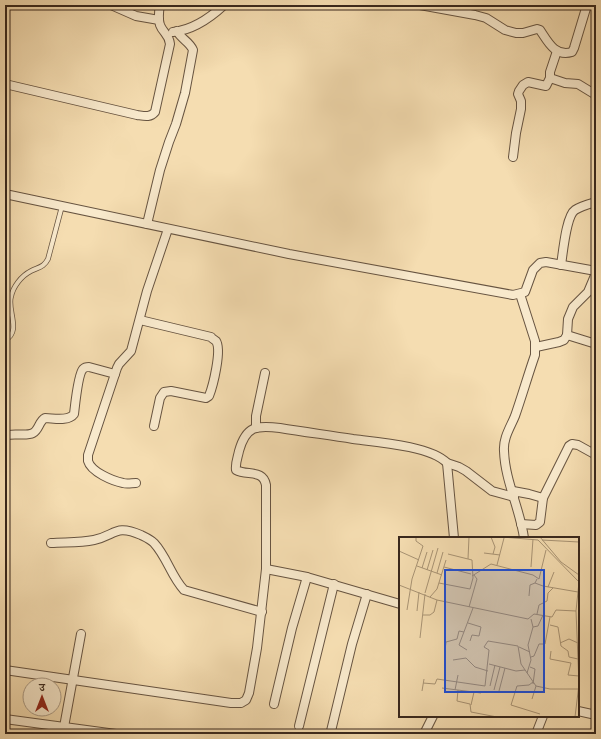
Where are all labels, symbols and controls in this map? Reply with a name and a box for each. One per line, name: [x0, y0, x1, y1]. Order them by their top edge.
inset map: [399, 537, 579, 717]
north arrow: [22, 677, 62, 717]
text: उ: [38, 680, 46, 696]

